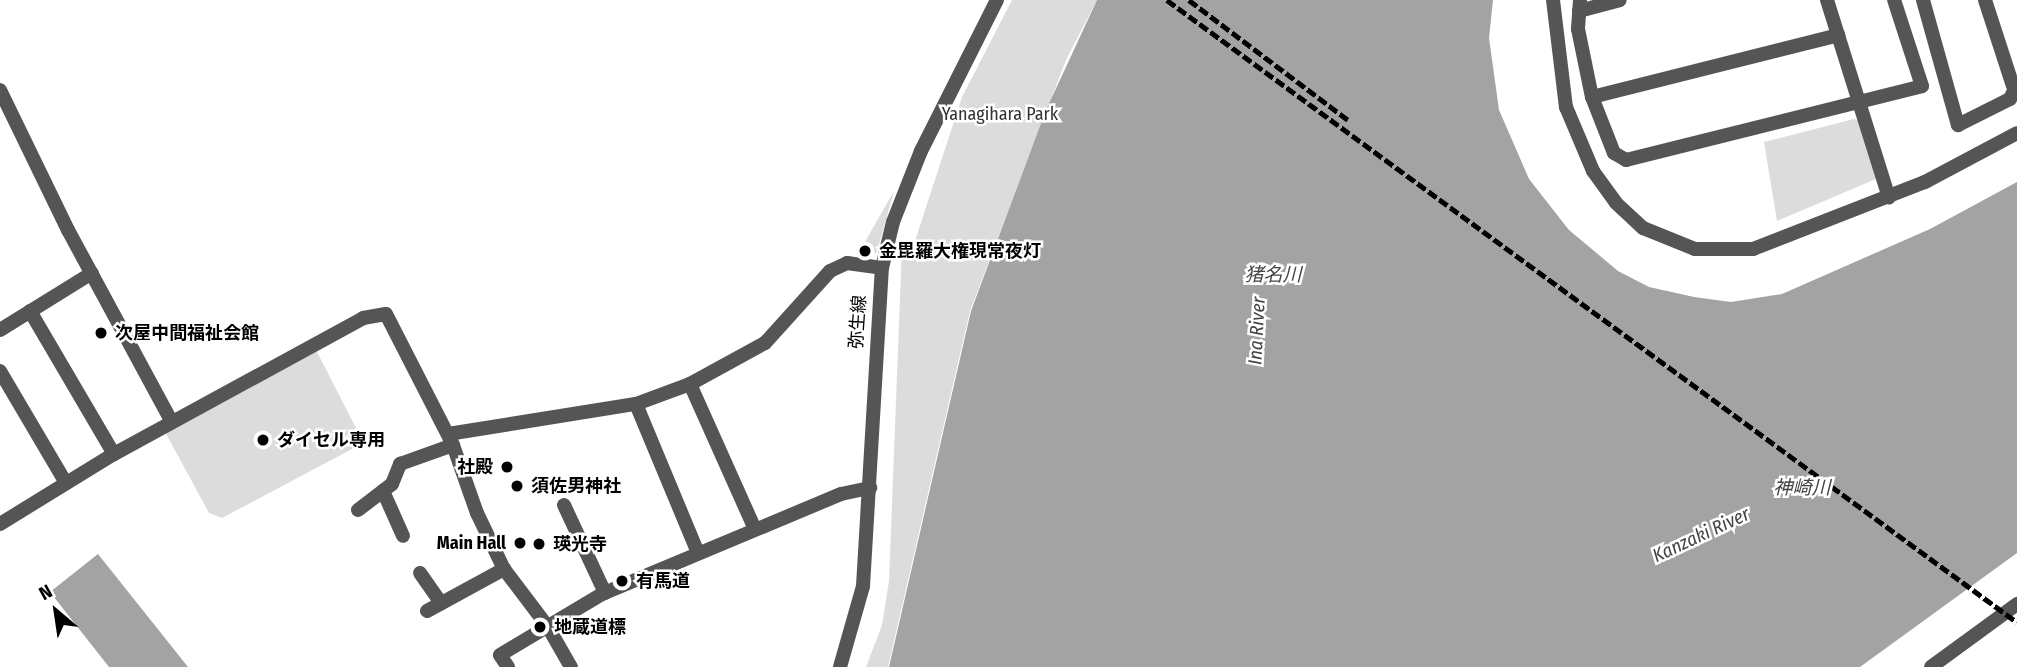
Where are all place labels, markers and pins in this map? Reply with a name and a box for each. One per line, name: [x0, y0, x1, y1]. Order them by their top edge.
place label: 金毘羅大権現常夜灯: [879, 240, 1041, 262]
marker: 金毘羅大権現常夜灯: [857, 243, 873, 259]
place label: 次屋中間福祉会館: [115, 322, 259, 344]
marker: 次屋中間福祉会館: [93, 325, 109, 341]
place label: ダイセル専用: [277, 429, 385, 451]
marker: ダイセル専用: [255, 432, 271, 448]
place label: 社殿: [457, 456, 493, 478]
marker: 社殿: [499, 459, 515, 475]
place label: 須佐男神社: [531, 475, 621, 497]
marker: 須佐男神社: [509, 478, 525, 494]
place label: Main Hall: [437, 532, 506, 554]
place label: 瑛光寺: [553, 533, 607, 555]
marker: Main Hall: [512, 535, 528, 551]
marker: 瑛光寺: [531, 536, 547, 552]
place label: 有馬道: [636, 570, 690, 592]
marker: 有馬道: [614, 573, 630, 589]
place label: 地蔵道標: [554, 616, 626, 638]
marker: 地蔵道標: [532, 619, 548, 635]

